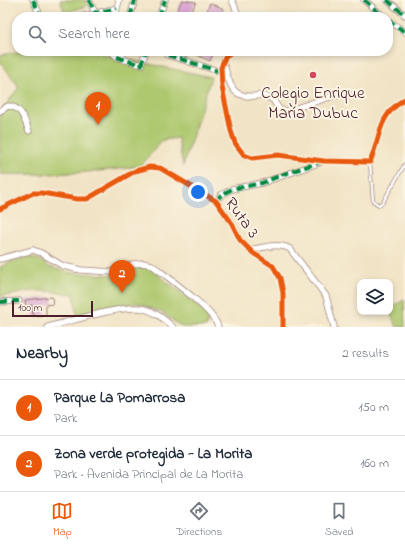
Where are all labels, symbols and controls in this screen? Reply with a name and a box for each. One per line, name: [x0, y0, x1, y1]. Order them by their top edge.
search box: [12, 12, 393, 56]
icon: search: [26, 23, 48, 45]
text: Search here: [58, 23, 130, 45]
marker: Colegio Enrique María Dubuc: [308, 70, 318, 80]
place label: Colegio Enrique María Dubuc: [261, 81, 365, 126]
pin: 1: [85, 92, 111, 125]
your location: [188, 182, 208, 202]
street label: Ruta 3: [218, 192, 265, 244]
pin: 2: [109, 260, 135, 293]
map controls: [357, 279, 393, 315]
button: layers: [357, 279, 393, 315]
scale bar: [12, 299, 93, 318]
text: 100 m: [18, 300, 42, 316]
text: Nearby: [16, 341, 68, 366]
text: 2 results: [342, 344, 389, 363]
text: Parque La Pomarrosa: [54, 387, 185, 409]
text: 1: [27, 398, 31, 417]
text: 150 m: [358, 398, 389, 417]
text: Park: [54, 409, 78, 428]
text: Zona verde protegida - La Morita: [54, 443, 252, 465]
text: 2: [26, 454, 32, 473]
text: 160 m: [360, 454, 389, 473]
text: Park · Avenida Principal de La Morita: [54, 465, 243, 484]
tab: Map: [51, 500, 73, 540]
tab: Directions: [176, 500, 222, 540]
tab: Saved: [325, 500, 354, 540]

